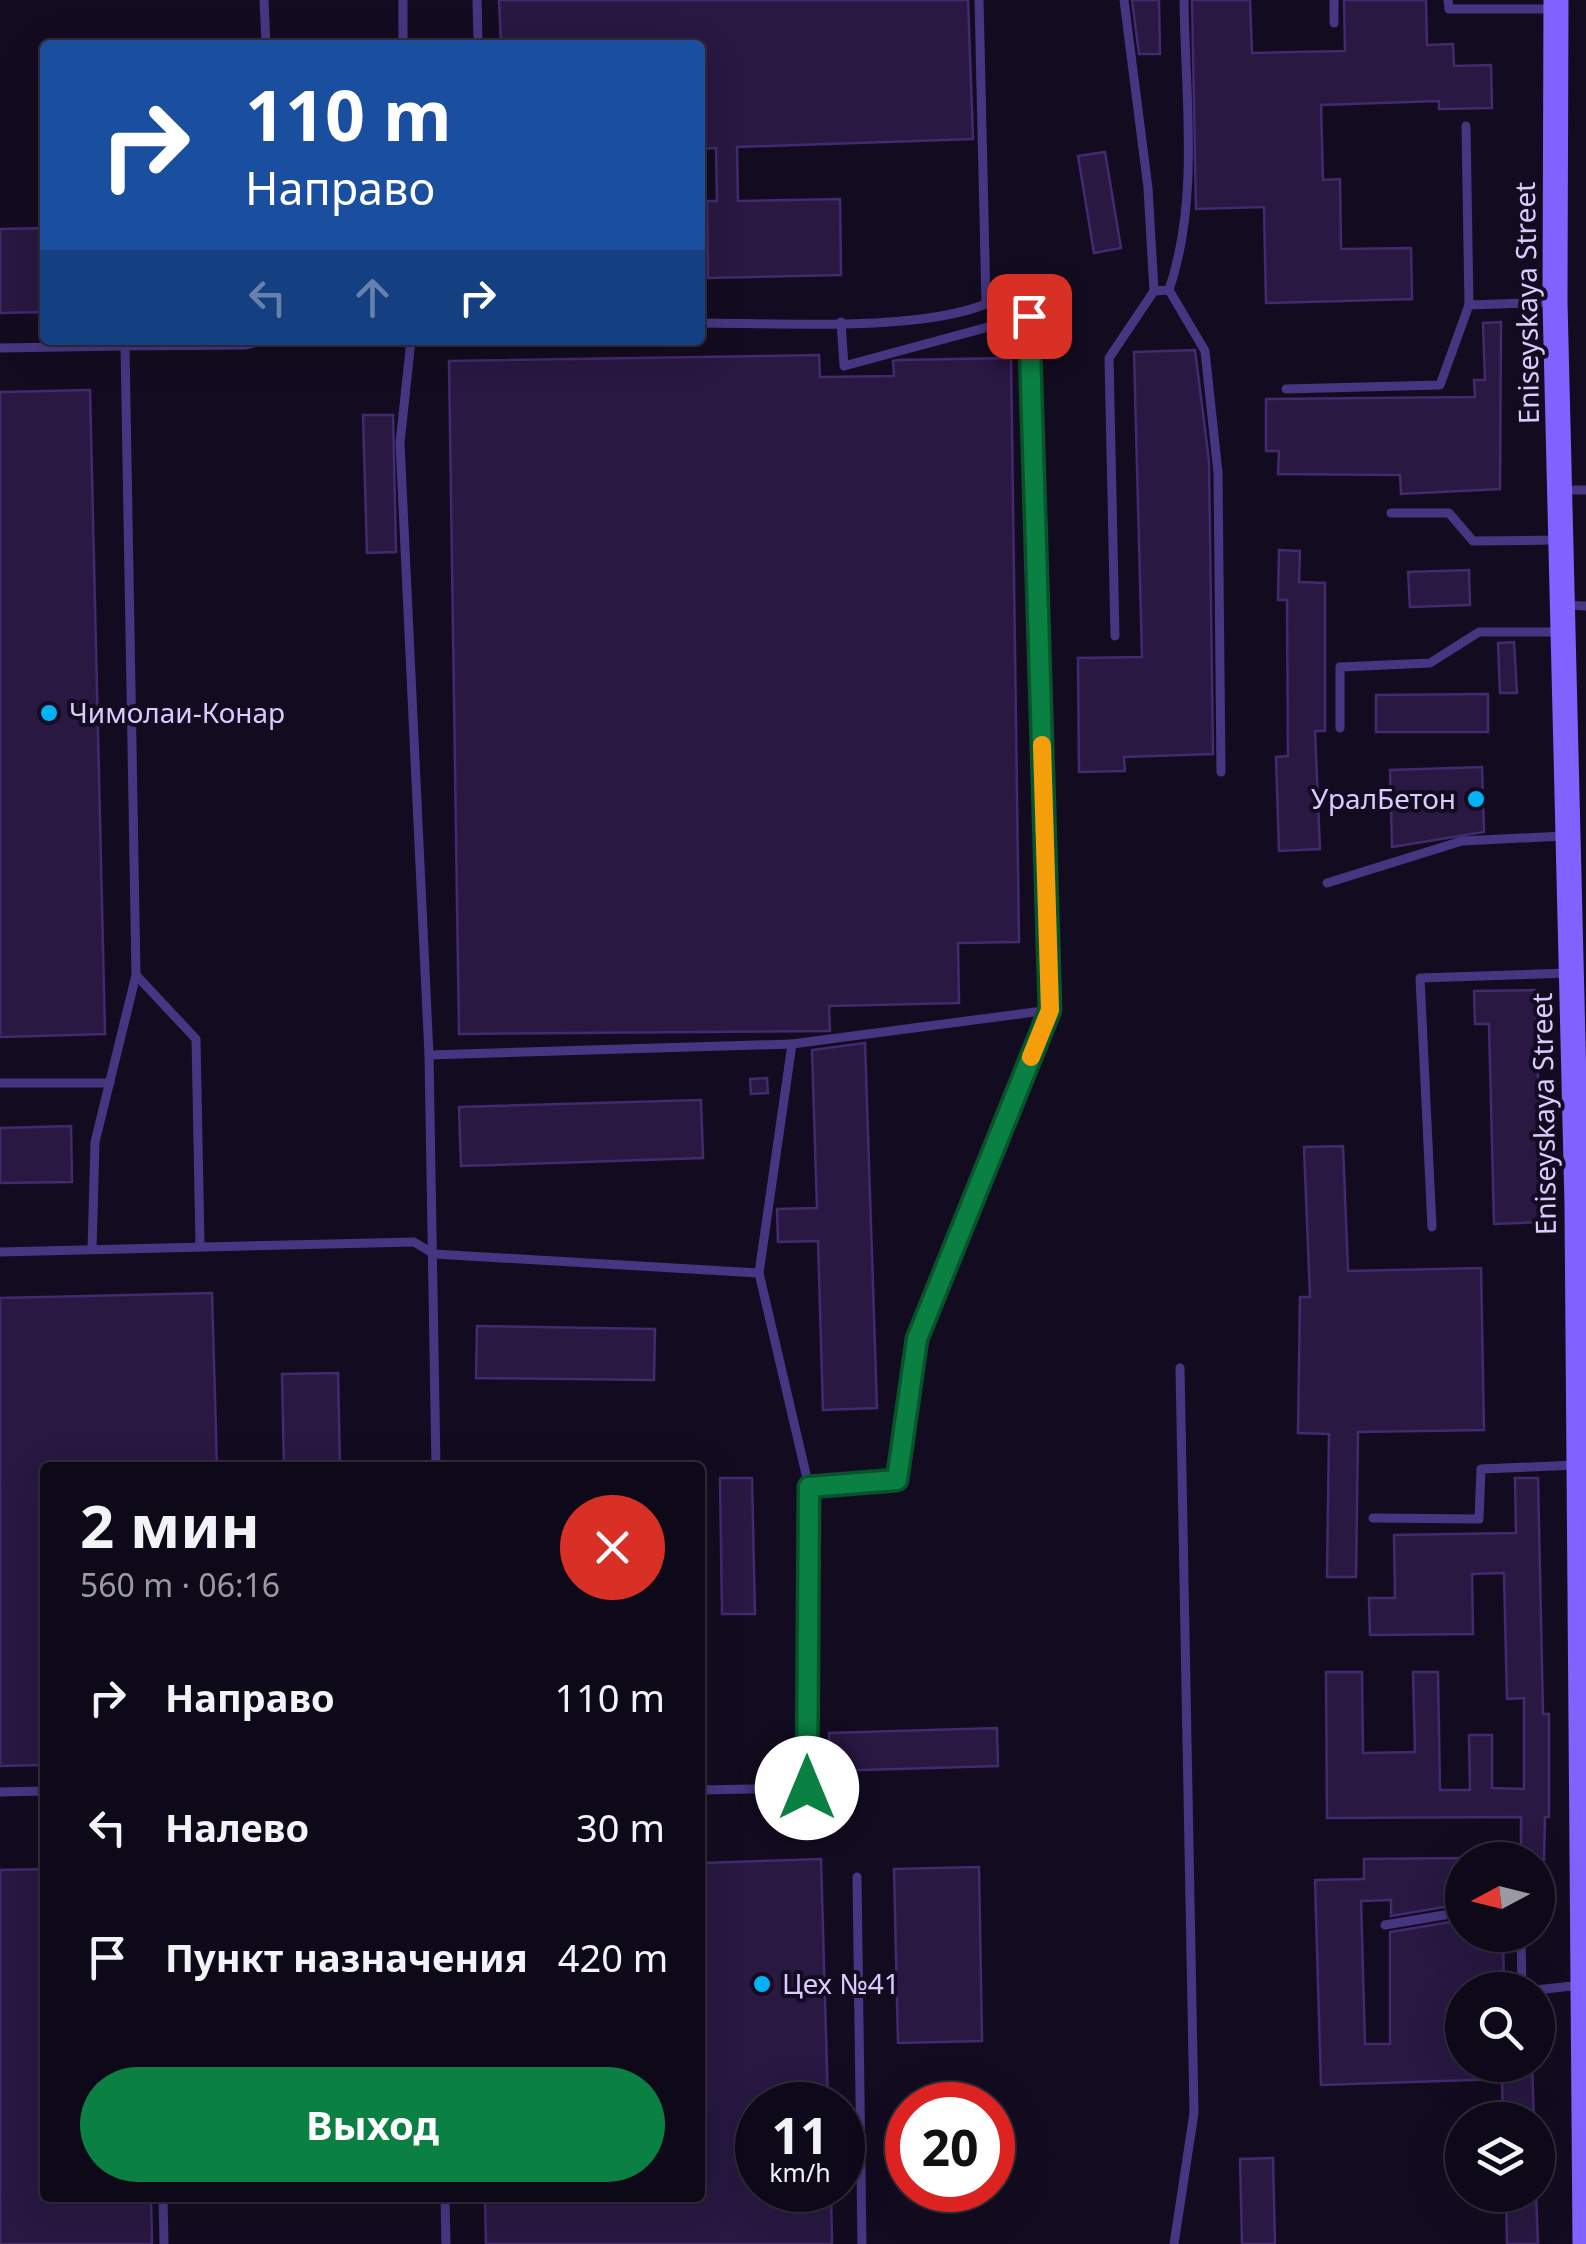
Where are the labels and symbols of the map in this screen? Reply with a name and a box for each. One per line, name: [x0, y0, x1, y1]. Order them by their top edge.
street label: Eniseyskaya Street: [1505, 181, 1547, 425]
pin: [987, 274, 1072, 359]
place label: Чимолаи-Конар: [69, 693, 285, 731]
marker: Чимолаи-Конар: [38, 702, 60, 724]
place label: УралБетон: [1311, 779, 1456, 817]
marker: УралБетон: [1465, 788, 1487, 810]
street label: Eniseyskaya Street: [1522, 992, 1564, 1236]
position arrow: [755, 1736, 859, 1840]
north arrow: [1445, 1842, 1555, 1952]
place label: Цех №41: [782, 1964, 900, 2002]
marker: Цех №41: [751, 1973, 773, 1995]
speed limit sign: 20: [885, 2082, 1015, 2212]

